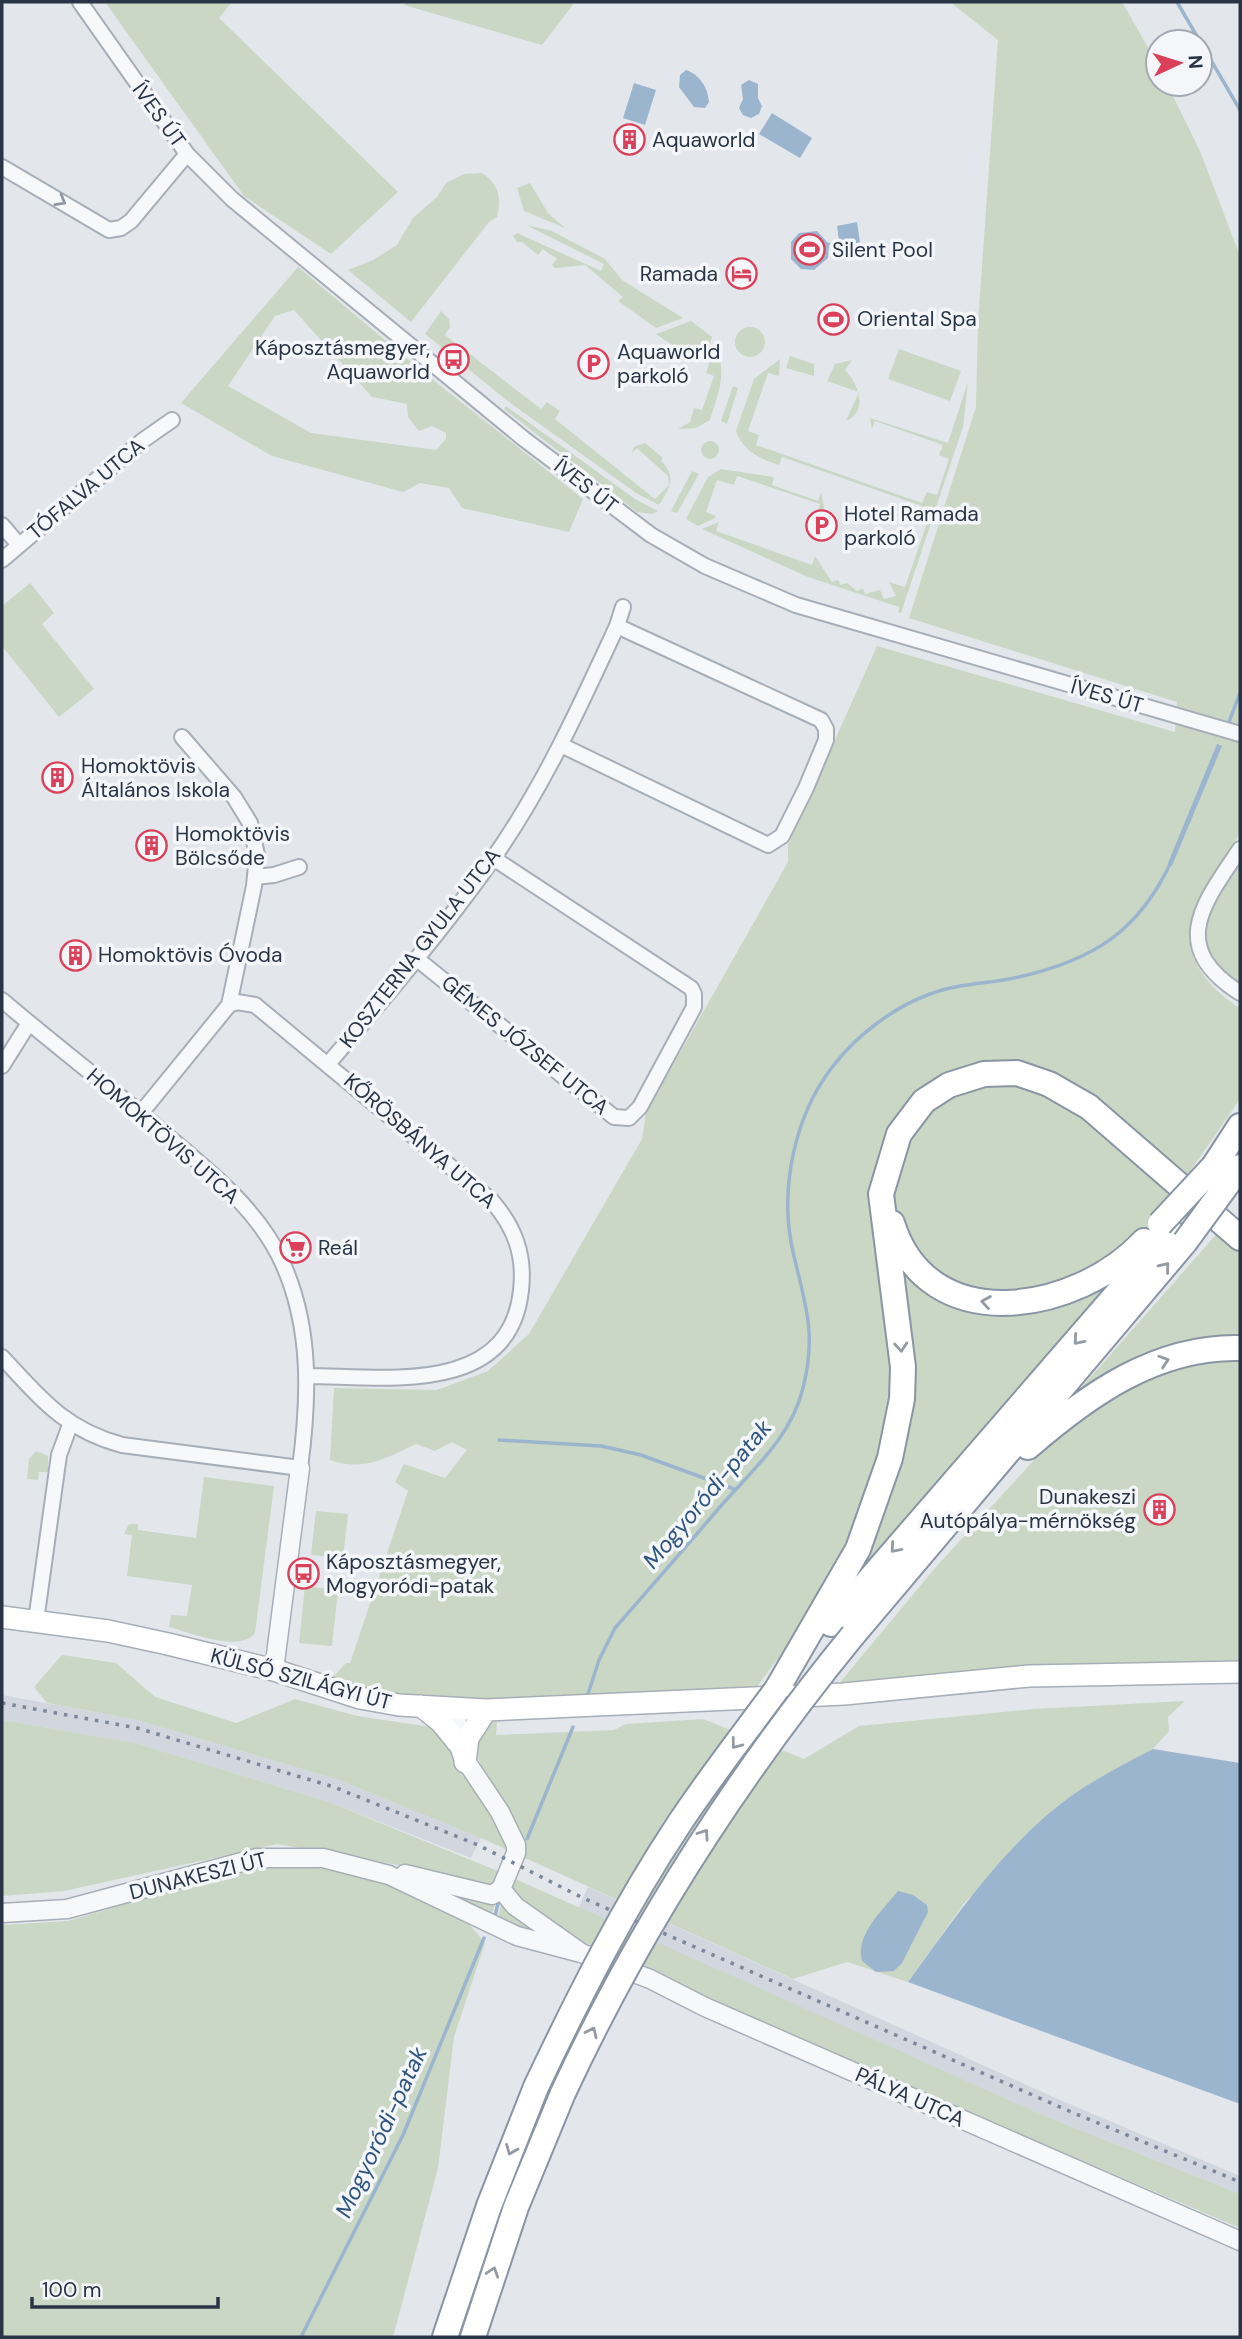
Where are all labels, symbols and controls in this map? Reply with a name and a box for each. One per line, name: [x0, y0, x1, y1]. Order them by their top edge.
north arrow: [1144, 28, 1214, 98]
text: N: [1183, 54, 1208, 70]
street label: ÍVES ÚT: [126, 77, 192, 153]
building icon: Aquaworld: [612, 123, 646, 157]
place label: Aquaworld: [652, 126, 756, 154]
one-way arrow: [53, 193, 66, 206]
sports icon: Silent Pool: [792, 233, 826, 267]
place label: Silent Pool: [832, 236, 933, 264]
hotel icon: Ramada: [724, 257, 758, 291]
place label: Ramada: [640, 260, 718, 288]
sports icon: Oriental Spa: [817, 302, 851, 336]
place label: Oriental Spa: [857, 305, 977, 333]
place label: Káposztásmegyer, Aquaworld: [255, 334, 430, 386]
place label: Aquaworld parkoló: [617, 338, 721, 390]
bus stop icon: Káposztásmegyer, Aquaworld: [436, 343, 470, 377]
parking icon: Aquaworld parkoló: [577, 347, 611, 381]
street label: TÓFALVA UTCA: [22, 432, 150, 546]
street label: ÍVES ÚT: [548, 452, 624, 520]
place label: Hotel Ramada parkoló: [844, 500, 979, 552]
parking icon: Hotel Ramada parkoló: [804, 509, 838, 543]
street label: ÍVES ÚT: [1068, 672, 1147, 720]
place label: Homoktövis Általános Iskola: [81, 752, 230, 804]
building icon: Homoktövis Általános Iskola: [41, 761, 75, 795]
place label: Homoktövis Bölcsőde: [175, 820, 290, 872]
building icon: Homoktövis Bölcsőde: [135, 829, 169, 863]
street label: KOSZTERNA GYULA UTCA: [333, 842, 507, 1054]
building icon: Homoktövis Óvoda: [58, 938, 92, 972]
place label: Homoktövis Óvoda: [98, 941, 282, 969]
street label: GÉMES JÓZSEF UTCA: [436, 969, 614, 1121]
street label: HOMOKTÖVIS UTCA: [81, 1062, 245, 1210]
street label: KŐRÖSBÁNYA UTCA: [338, 1067, 502, 1215]
supermarket icon: Reál: [278, 1231, 312, 1265]
place label: Reál: [318, 1234, 358, 1262]
one-way arrow: [1156, 1263, 1169, 1275]
one-way arrow: [980, 1295, 992, 1310]
one-way arrow: [1074, 1332, 1086, 1345]
one-way arrow: [893, 1342, 908, 1353]
one-way arrow: [1158, 1355, 1170, 1369]
water label: Mogyoródi-patak: [636, 1413, 778, 1575]
place label: Dunakeszi Autópálya-mérnökség: [920, 1483, 1136, 1535]
building icon: Dunakeszi Autópálya-mérnökség: [1142, 1492, 1176, 1526]
one-way arrow: [891, 1540, 904, 1553]
place label: Káposztásmegyer, Mogyoródi-patak: [326, 1548, 501, 1600]
bus stop icon: Káposztásmegyer, Mogyoródi-patak: [286, 1557, 320, 1591]
street label: KÜLSŐ SZILÁGYI ÚT: [207, 1641, 395, 1717]
one-way arrow: [732, 1736, 745, 1749]
one-way arrow: [696, 1829, 709, 1842]
street label: DUNAKESZI ÚT: [127, 1845, 270, 1907]
one-way arrow: [583, 2027, 597, 2039]
water label: Mogyoródi-patak: [328, 2041, 434, 2222]
street label: PÁLYA UTCA: [851, 2060, 969, 2134]
one-way arrow: [505, 2143, 519, 2155]
scale bar: [32, 2266, 217, 2310]
one-way arrow: [485, 2266, 499, 2279]
text: 100 m: [42, 2276, 102, 2304]

